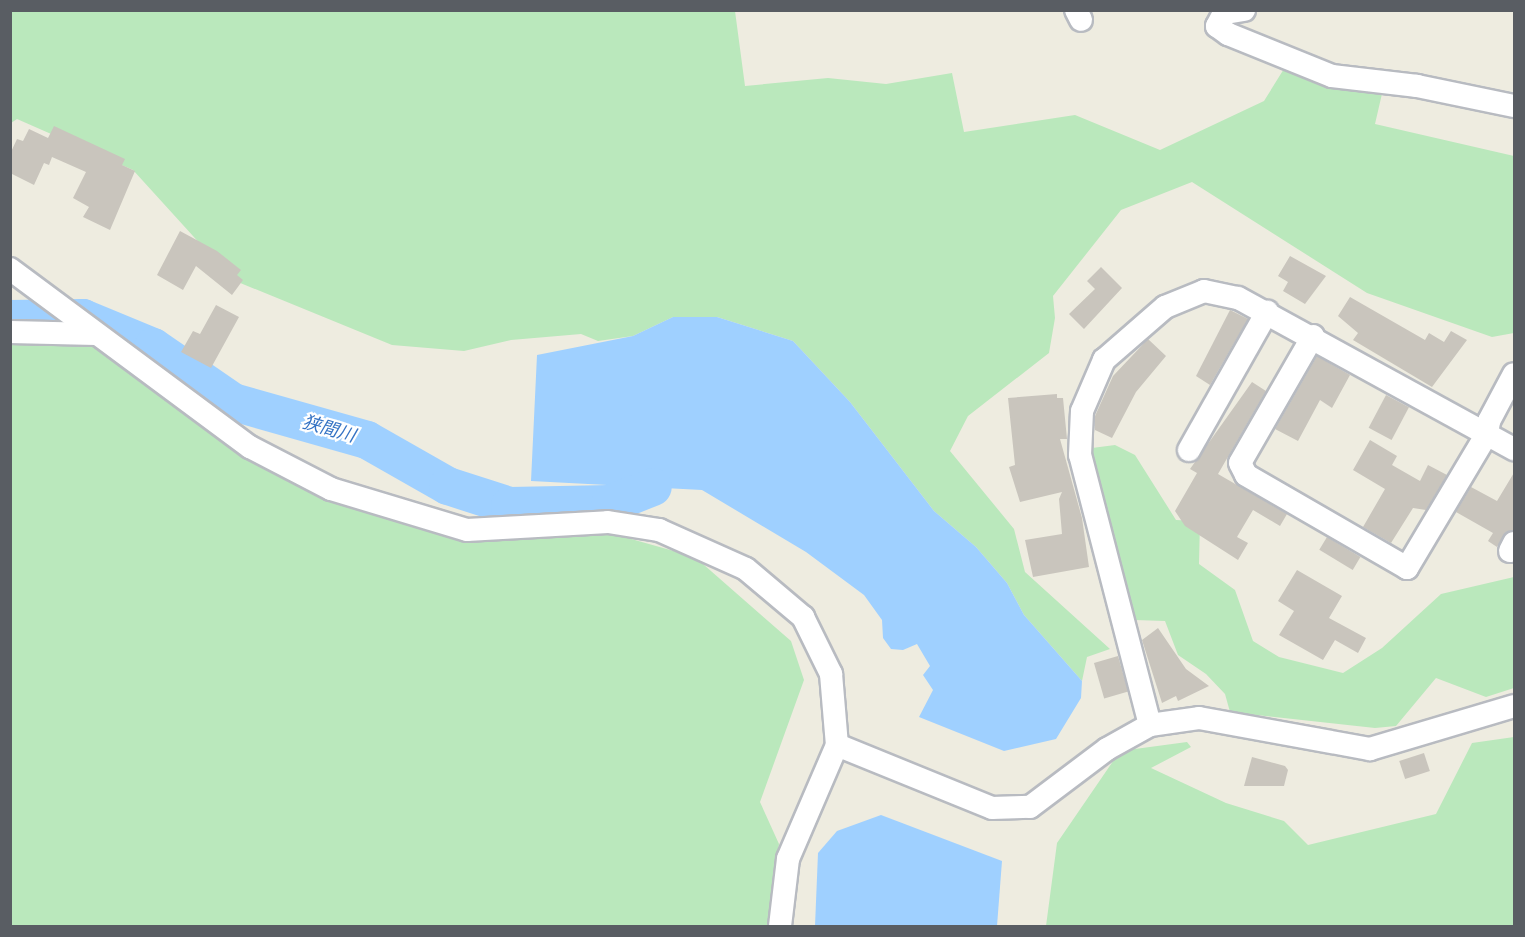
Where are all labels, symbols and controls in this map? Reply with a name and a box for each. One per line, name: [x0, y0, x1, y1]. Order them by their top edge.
water label: 狭間川: [300, 411, 358, 447]

